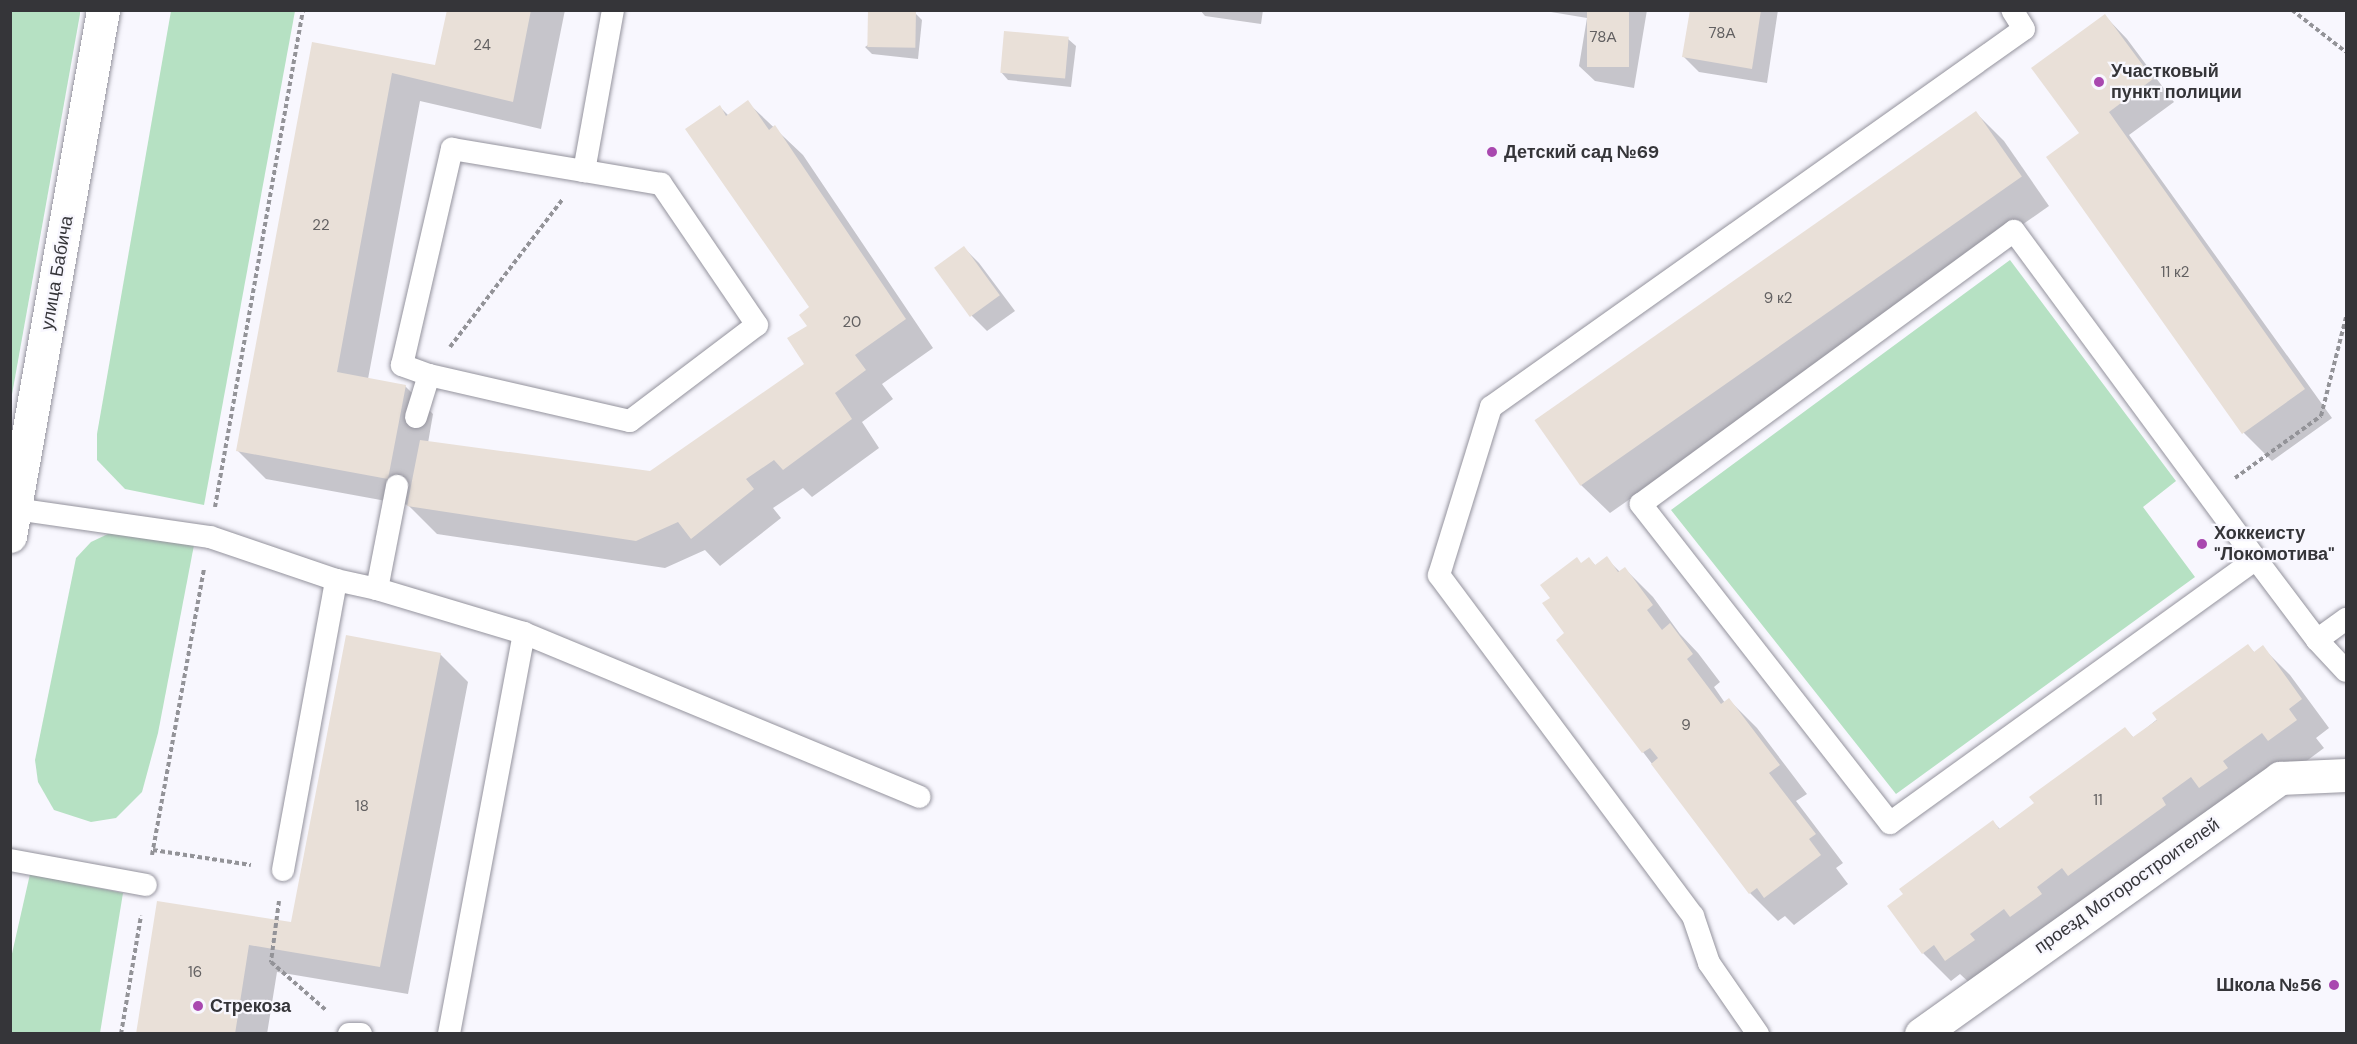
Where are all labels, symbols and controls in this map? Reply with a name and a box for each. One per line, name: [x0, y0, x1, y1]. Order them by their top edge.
house number: 78А: [1709, 25, 1735, 43]
house number: 78А: [1590, 29, 1616, 47]
house number: 24: [473, 37, 491, 55]
place label: Участковый пункт полиции: [2111, 61, 2242, 104]
marker: Участковый пункт полиции: [2092, 75, 2106, 89]
place label: Детский сад №69: [1504, 141, 1659, 163]
marker: Детский сад №69: [1485, 145, 1499, 159]
street label: улица Бабича: [36, 214, 78, 332]
house number: 22: [312, 217, 330, 235]
house number: 11 к2: [2161, 264, 2189, 282]
house number: 9 к2: [1764, 290, 1792, 308]
house number: 20: [843, 314, 861, 332]
place label: Хоккеисту "Локомотива": [2214, 523, 2335, 566]
marker: Хоккеисту "Локомотива": [2195, 537, 2209, 551]
house number: 9: [1681, 717, 1691, 735]
house number: 11: [2093, 792, 2103, 810]
house number: 18: [355, 798, 369, 816]
street label: проезд Моторостроителей: [2030, 814, 2224, 958]
house number: 16: [188, 964, 202, 982]
place label: Школа №56: [2216, 974, 2322, 996]
marker: Школа №56: [2327, 978, 2341, 992]
place label: Стрекоза: [210, 995, 291, 1017]
marker: Стрекоза: [191, 999, 205, 1013]

